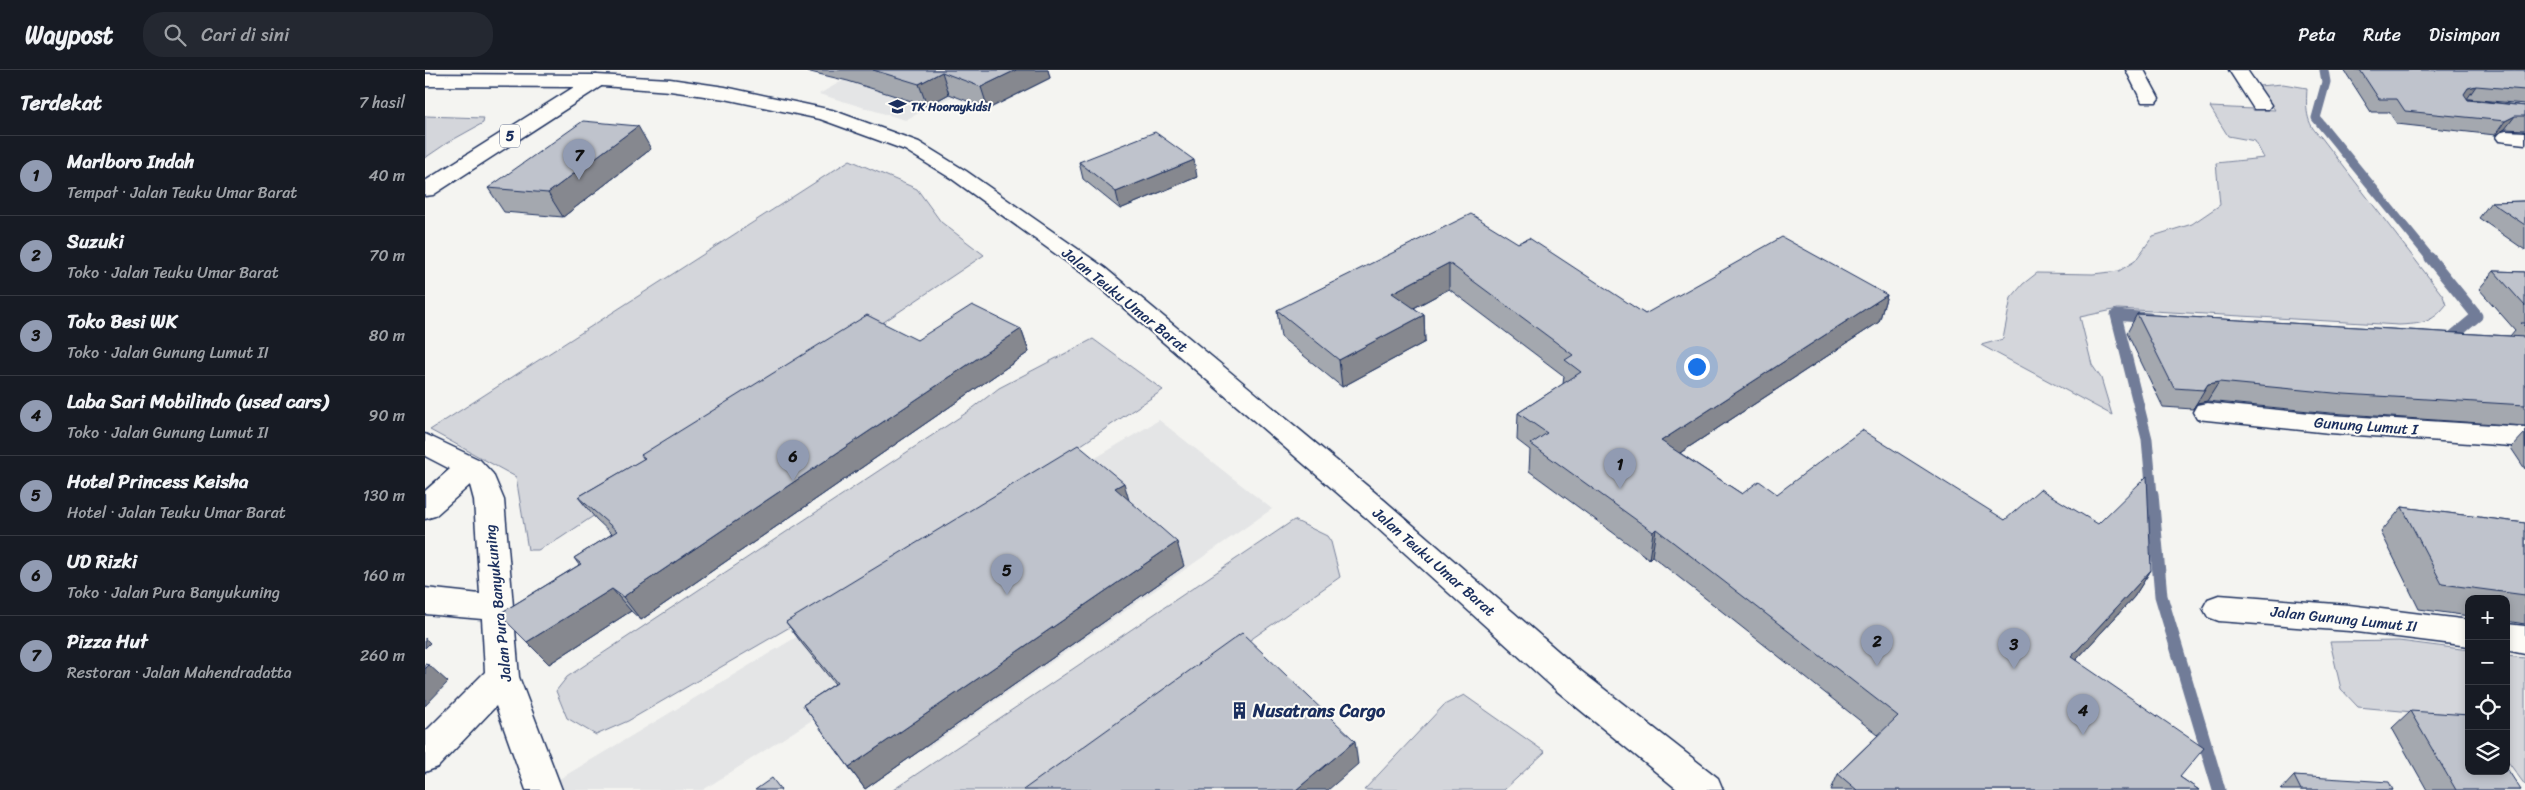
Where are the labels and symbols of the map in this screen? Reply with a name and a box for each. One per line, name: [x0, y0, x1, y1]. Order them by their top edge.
place label: TK Hooraykids!: [911, 96, 991, 118]
school or university icon: TK Hooraykids!: [887, 97, 907, 117]
road number: 5: [500, 124, 520, 148]
pin: 7: [563, 139, 595, 180]
street label: Jalan Teuku Umar Barat: [1055, 240, 1194, 360]
your location: [1684, 354, 1710, 380]
street label: Gunung Lumut I: [2313, 409, 2420, 443]
pin: 6: [777, 440, 809, 481]
pin: 1: [1604, 448, 1636, 489]
street label: Jalan Teuku Umar Barat: [1366, 500, 1502, 623]
street label: Jalan Pura Banyukuning: [477, 523, 519, 684]
pin: 5: [991, 554, 1023, 595]
street label: Jalan Gunung Lumut II: [2269, 598, 2419, 640]
pin: 2: [1861, 625, 1893, 666]
pin: 3: [1998, 628, 2030, 669]
pin: 4: [2067, 694, 2099, 735]
place label: Nusatrans Cargo: [1252, 695, 1386, 727]
building icon: Nusatrans Cargo: [1229, 701, 1249, 721]

